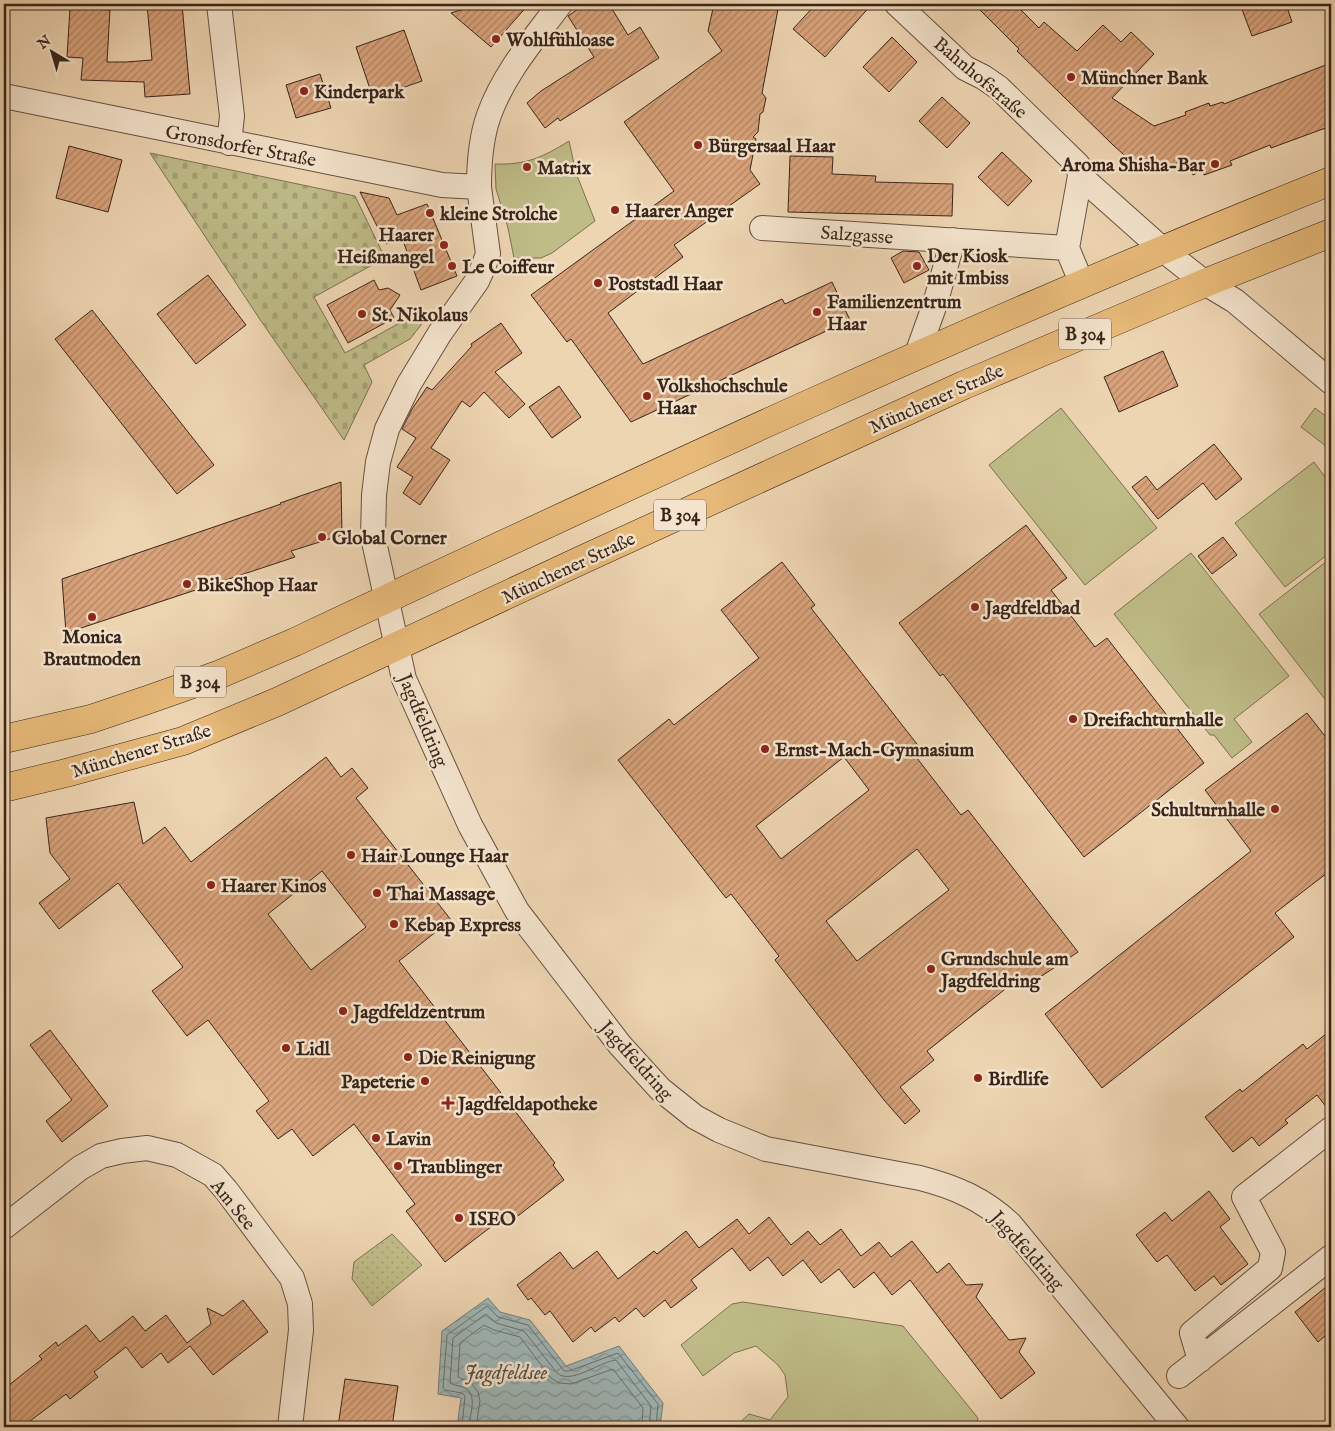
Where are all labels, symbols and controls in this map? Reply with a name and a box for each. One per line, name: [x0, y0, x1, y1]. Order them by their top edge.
north arrow: [28, 28, 78, 78]
place label: Wohlfühloase: [505, 29, 615, 53]
text: N: [34, 32, 55, 54]
street label: Bahnhofstraße: [928, 32, 1032, 125]
marker: Wohlfühloase: [490, 33, 502, 45]
place label: Münchner Bank: [1081, 67, 1209, 91]
marker: Münchner Bank: [1065, 71, 1077, 83]
place label: Kinderpark: [314, 81, 405, 105]
marker: Kinderpark: [298, 85, 310, 97]
street label: Gronsdorfer Straße: [163, 121, 318, 173]
place label: Bürgersaal Haar: [708, 135, 837, 159]
marker: Bürgersaal Haar: [692, 139, 704, 151]
place label: Aroma Shisha-Bar: [1060, 154, 1206, 178]
place label: Matrix: [537, 157, 592, 181]
marker: Aroma Shisha-Bar: [1209, 158, 1221, 170]
marker: Matrix: [521, 161, 533, 173]
place label: Haarer Anger: [625, 200, 735, 224]
place label: kleine Strolche: [439, 203, 558, 227]
marker: Haarer Anger: [609, 204, 621, 216]
marker: kleine Strolche: [424, 207, 436, 219]
street label: Salzgasse: [820, 221, 894, 251]
place label: Haarer Heißmangel: [337, 224, 435, 270]
marker: Haarer Heißmangel: [438, 239, 450, 251]
place label: Der Kiosk mit Imbiss: [927, 245, 1009, 291]
place label: Le Coiffeur: [462, 256, 555, 280]
marker: Le Coiffeur: [446, 260, 458, 272]
marker: Der Kiosk mit Imbiss: [911, 260, 923, 272]
place label: Poststadl Haar: [608, 273, 724, 297]
marker: Poststadl Haar: [592, 277, 604, 289]
place label: Familienzentrum Haar: [827, 291, 962, 337]
place label: St. Nikolaus: [372, 304, 468, 328]
marker: Familienzentrum Haar: [811, 306, 823, 318]
marker: St. Nikolaus: [356, 308, 368, 320]
road number: B 304: [1059, 318, 1111, 349]
street label: Münchener Straße: [866, 359, 1008, 440]
place label: Volkshochschule Haar: [656, 375, 788, 421]
marker: Volkshochschule Haar: [641, 390, 653, 402]
road number: B 304: [654, 500, 706, 530]
place label: Global Corner: [332, 527, 448, 551]
street label: Münchener Straße: [498, 527, 640, 610]
marker: Global Corner: [316, 531, 328, 543]
place label: BikeShop Haar: [197, 574, 319, 598]
marker: BikeShop Haar: [181, 578, 193, 590]
place label: Jagdfeldbad: [982, 597, 1081, 621]
marker: Jagdfeldbad: [969, 601, 981, 613]
marker: Monica Brautmoden: [86, 611, 98, 623]
place label: Monica Brautmoden: [43, 626, 141, 672]
road number: B 304: [174, 666, 226, 698]
street label: Jagdfeldring: [391, 669, 453, 772]
place label: Dreifachturnhalle: [1083, 709, 1223, 733]
marker: Dreifachturnhalle: [1067, 713, 1079, 725]
street label: Münchener Straße: [69, 719, 214, 785]
place label: Ernst-Mach-Gymnasium: [775, 739, 974, 763]
marker: Ernst-Mach-Gymnasium: [759, 743, 771, 755]
place label: Schulturnhalle: [1151, 799, 1265, 823]
marker: Schulturnhalle: [1269, 803, 1281, 815]
place label: Hair Lounge Haar: [361, 845, 509, 869]
marker: Hair Lounge Haar: [345, 849, 357, 861]
place label: Haarer Kinos: [221, 875, 327, 899]
marker: Haarer Kinos: [205, 879, 217, 891]
place label: Thai Massage: [386, 883, 495, 907]
marker: Thai Massage: [371, 887, 383, 899]
place label: Kebap Express: [404, 914, 521, 938]
marker: Kebap Express: [388, 918, 400, 930]
place label: Grundschule am Jagdfeldring: [938, 948, 1069, 994]
marker: Grundschule am Jagdfeldring: [925, 963, 937, 975]
place label: Jagdfeldzentrum: [350, 1001, 486, 1025]
marker: Jagdfeldzentrum: [337, 1005, 349, 1017]
street label: Jagdfeldring: [592, 1015, 678, 1107]
place label: Lidl: [296, 1038, 331, 1062]
marker: Lidl: [280, 1042, 292, 1054]
place label: Die Reinigung: [418, 1047, 536, 1071]
marker: Die Reinigung: [402, 1051, 414, 1063]
place label: Birdlife: [988, 1068, 1049, 1092]
place label: Papeterie: [341, 1071, 415, 1095]
marker: Birdlife: [972, 1072, 984, 1084]
marker: Papeterie: [419, 1075, 431, 1087]
place label: Jagdfeldapotheke: [455, 1093, 598, 1117]
marker: Jagdfeldapotheke: [442, 1097, 454, 1109]
place label: Lavin: [386, 1128, 431, 1152]
marker: Lavin: [370, 1132, 382, 1144]
place label: Traublinger: [407, 1156, 503, 1180]
marker: Traublinger: [392, 1160, 404, 1172]
street label: Am See: [204, 1174, 260, 1236]
street label: Jagdfeldring: [983, 1205, 1069, 1297]
place label: ISEO: [469, 1208, 516, 1232]
marker: ISEO: [453, 1212, 465, 1224]
water label: Jagdfeldsee: [465, 1361, 548, 1387]

